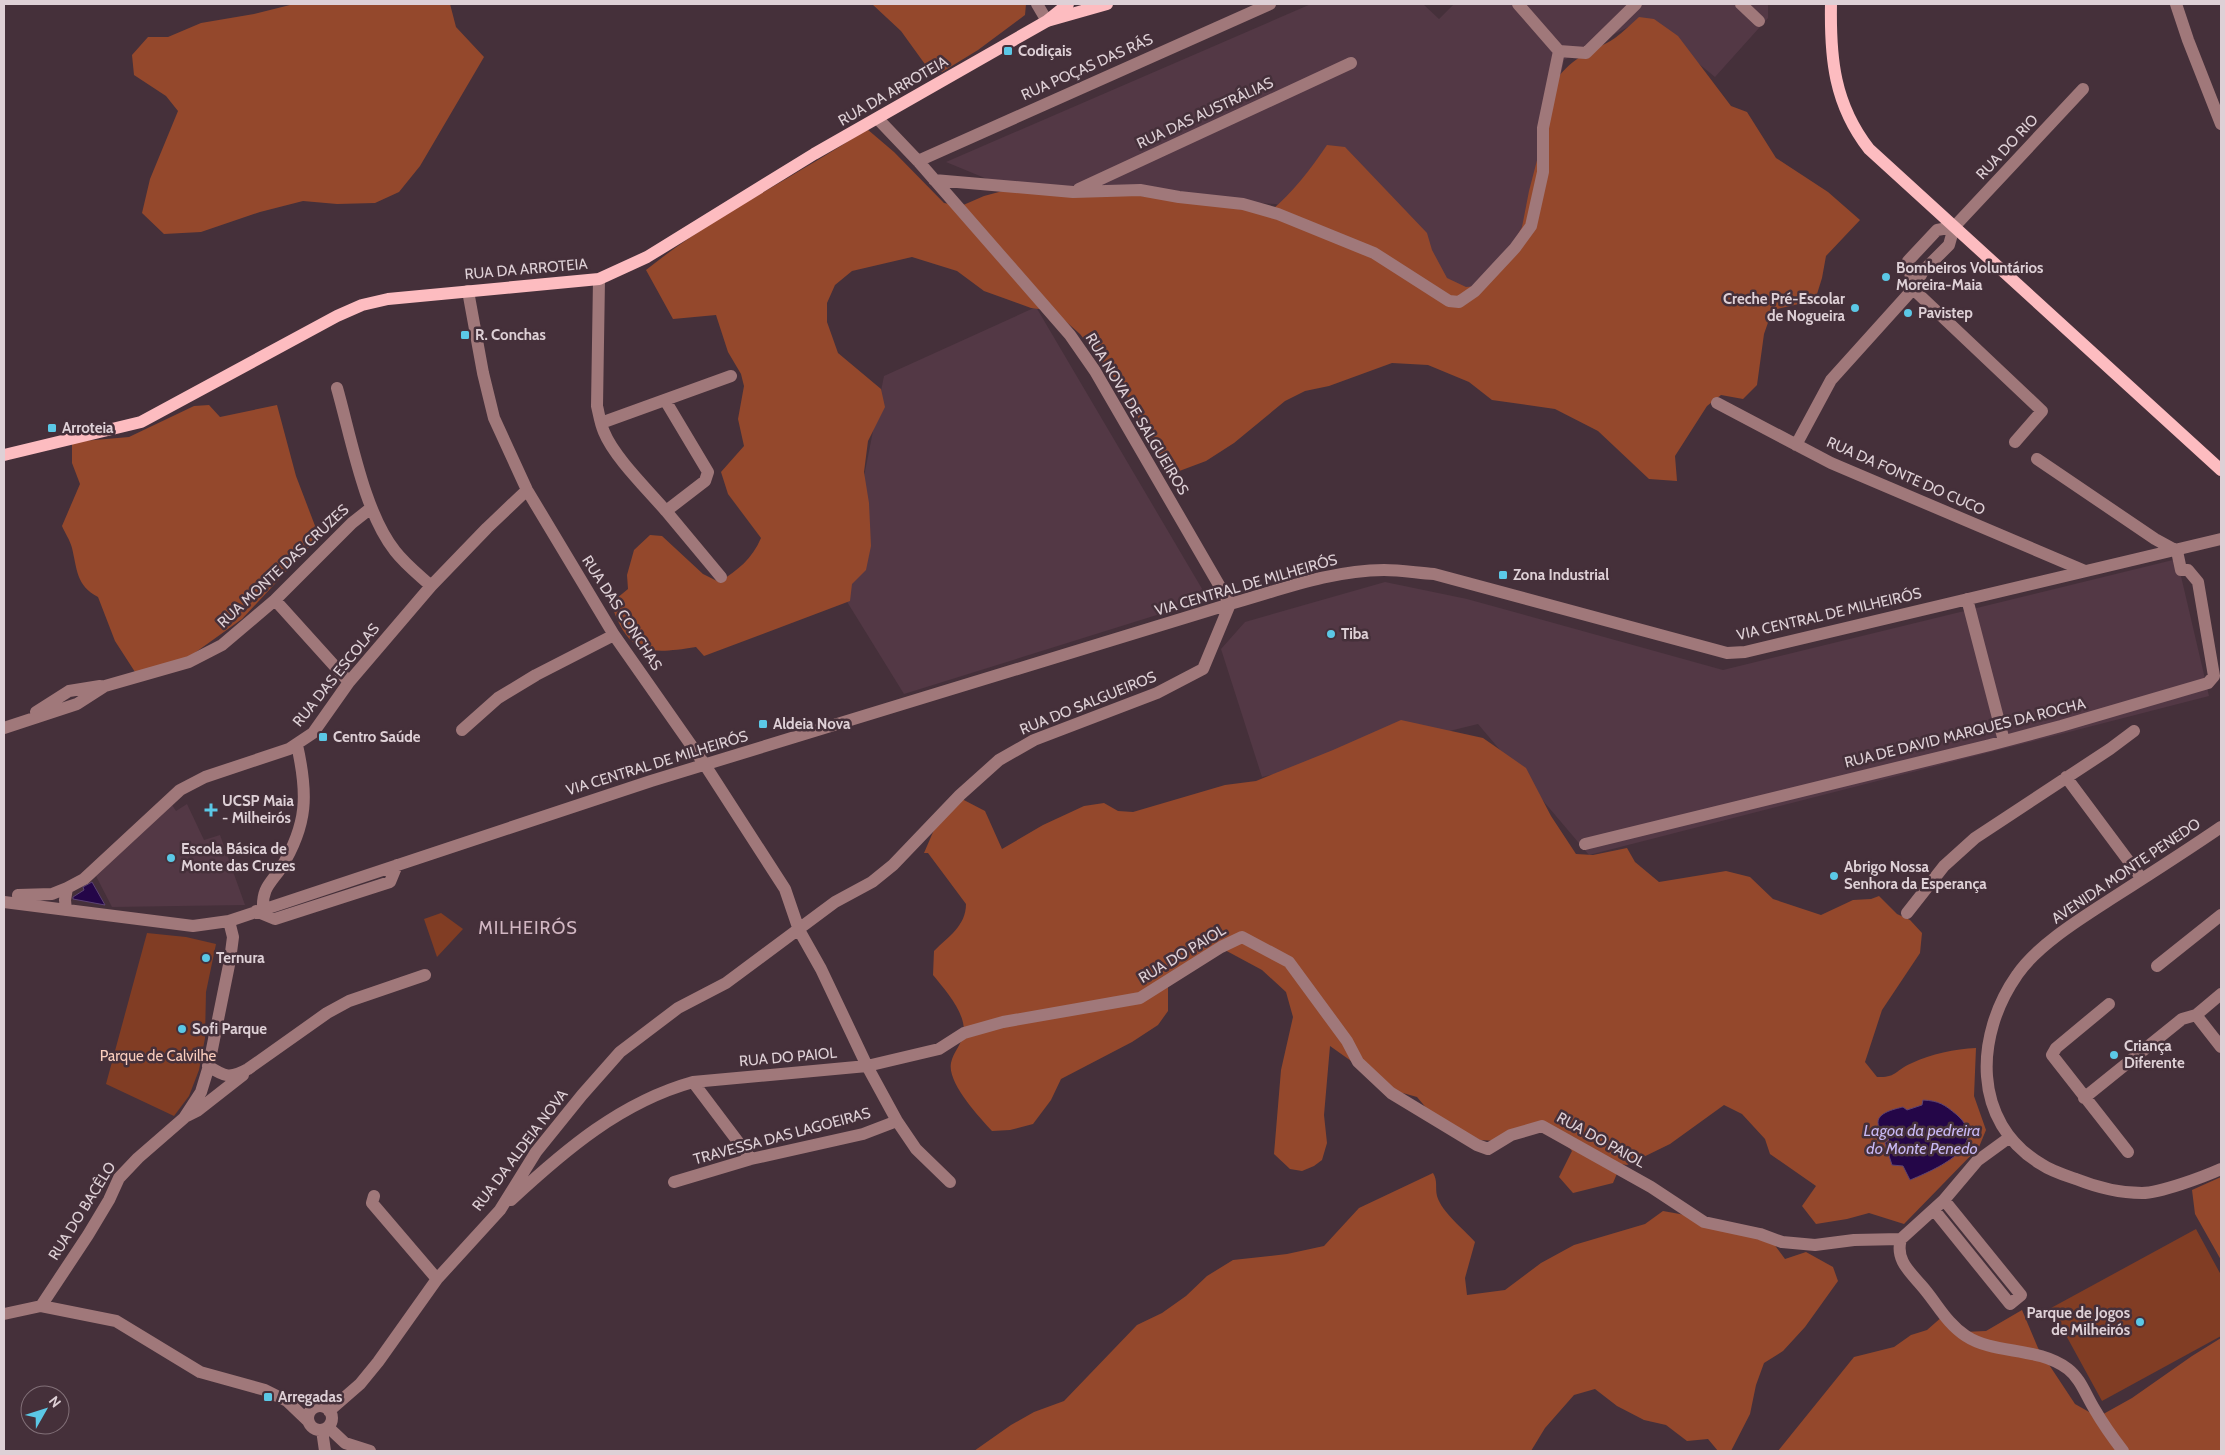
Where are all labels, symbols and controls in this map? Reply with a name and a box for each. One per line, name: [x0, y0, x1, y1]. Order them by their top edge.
street label: RUA POÇAS DAS RÁS: [1018, 29, 1156, 104]
place label: Codiçais: [1018, 42, 1072, 60]
marker: Codiçais: [1002, 45, 1014, 57]
street label: RUA DA ARROTEIA: [835, 52, 952, 130]
street label: RUA DAS AUSTRÁLIAS: [1133, 72, 1276, 153]
street label: RUA DO RIO: [1972, 111, 2042, 183]
street label: RUA DA ARROTEIA: [464, 255, 589, 283]
place label: Bombeiros Voluntários Moreira-Maia: [1896, 259, 2043, 294]
marker: Bombeiros Voluntários Moreira-Maia: [1880, 271, 1892, 283]
place label: Creche Pré-Escolar de Nogueira: [1723, 290, 1846, 325]
marker: Creche Pré-Escolar de Nogueira: [1849, 302, 1861, 314]
place label: Pavistep: [1918, 304, 1973, 322]
marker: Pavistep: [1902, 307, 1914, 319]
place label: R. Conchas: [475, 326, 546, 344]
marker: R. Conchas: [459, 329, 471, 341]
street label: RUA NOVA DE SALGUEIROS: [1082, 330, 1193, 498]
place label: Arroteia: [62, 419, 114, 437]
marker: Arroteia: [46, 422, 58, 434]
street label: RUA DA FONTE DO CUCO: [1824, 433, 1988, 519]
street label: RUA MONTE DAS CRUZES: [214, 500, 352, 631]
street label: VIA CENTRAL DE MILHEIRÓS: [1152, 549, 1340, 620]
street label: RUA DAS CONCHAS: [578, 552, 666, 674]
place label: Zona Industrial: [1513, 566, 1609, 584]
marker: Zona Industrial: [1497, 569, 1509, 581]
street label: VIA CENTRAL DE MILHEIRÓS: [1735, 583, 1923, 644]
street label: RUA DAS ESCOLAS: [289, 620, 383, 730]
place label: Tiba: [1341, 625, 1369, 643]
marker: Tiba: [1325, 628, 1337, 640]
street label: RUA DO SALGUEIROS: [1017, 667, 1159, 739]
street label: RUA DE DAVID MARQUES DA ROCHA: [1843, 694, 2088, 772]
place label: Aldeia Nova: [773, 715, 851, 733]
marker: Aldeia Nova: [757, 718, 769, 730]
street label: VIA CENTRAL DE MILHEIRÓS: [564, 726, 750, 799]
place label: Centro Saúde: [333, 728, 421, 746]
marker: Centro Saúde: [317, 731, 329, 743]
place label: UCSP Maia - Milheirós: [222, 792, 294, 827]
marker: UCSP Maia - Milheirós: [204, 803, 218, 817]
street label: AVENIDA MONTE PENEDO: [2048, 814, 2204, 928]
place label: Escola Básica de Monte das Cruzes: [181, 840, 295, 875]
marker: Escola Básica de Monte das Cruzes: [165, 852, 177, 864]
place label: Abrigo Nossa Senhora da Esperança: [1844, 858, 1987, 893]
marker: Abrigo Nossa Senhora da Esperança: [1828, 870, 1840, 882]
district label: MILHEIRÓS: [478, 917, 578, 939]
street label: RUA DO PAIOL: [1135, 921, 1229, 987]
place label: Ternura: [216, 949, 265, 967]
marker: Ternura: [200, 952, 212, 964]
place label: Sofi Parque: [192, 1020, 267, 1038]
marker: Sofi Parque: [176, 1023, 188, 1035]
place label: Criança Diferente: [2124, 1037, 2185, 1072]
street label: RUA DO PAIOL: [738, 1044, 838, 1070]
park label: Parque de Calvilhe: [100, 1047, 217, 1065]
marker: Criança Diferente: [2108, 1049, 2120, 1061]
street label: RUA DA ALDEIA NOVA: [468, 1085, 572, 1214]
street label: TRAVESSA DAS LAGOEIRAS: [691, 1104, 873, 1168]
street label: RUA DO PAIOL: [1554, 1108, 1649, 1172]
water label: Lagoa da pedreira do Monte Penedo: [1864, 1121, 1980, 1158]
street label: RUA DO BACÊLO: [44, 1158, 119, 1263]
place label: Parque de Jogos de Milheirós: [2026, 1304, 2130, 1339]
marker: Parque de Jogos de Milheirós: [2134, 1316, 2146, 1328]
north arrow: [20, 1385, 70, 1435]
place label: Arregadas: [278, 1388, 342, 1406]
marker: Arregadas: [262, 1391, 274, 1403]
text: N: [45, 1392, 65, 1411]

